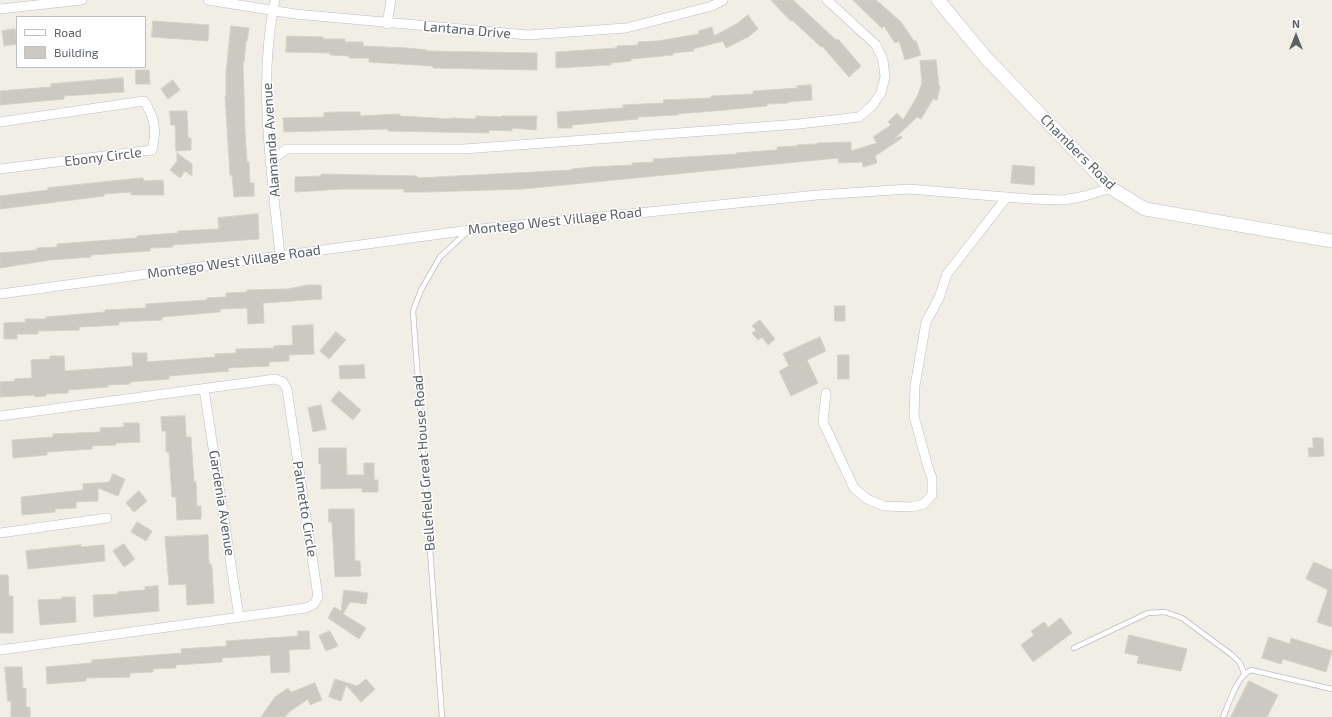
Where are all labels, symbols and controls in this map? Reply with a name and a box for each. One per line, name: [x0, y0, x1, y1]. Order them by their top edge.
legend: [16, 16, 146, 68]
north arrow: [1276, 16, 1316, 56]
text: N: [1292, 17, 1300, 30]
street label: Lantana Drive: [422, 18, 512, 42]
text: Road: [54, 25, 82, 39]
text: Building: [54, 45, 98, 59]
street label: Alamanda Avenue: [259, 82, 283, 198]
street label: Chambers Road: [1037, 111, 1119, 193]
street label: Ebony Circle: [63, 144, 143, 170]
street label: Montego West Village Road: [467, 204, 643, 238]
street label: Montego West Village Road: [146, 242, 322, 282]
street label: Bellefield Great House Road: [409, 374, 439, 552]
street label: Gardenia Avenue: [205, 449, 239, 557]
street label: Palmetto Circle: [289, 460, 321, 558]

